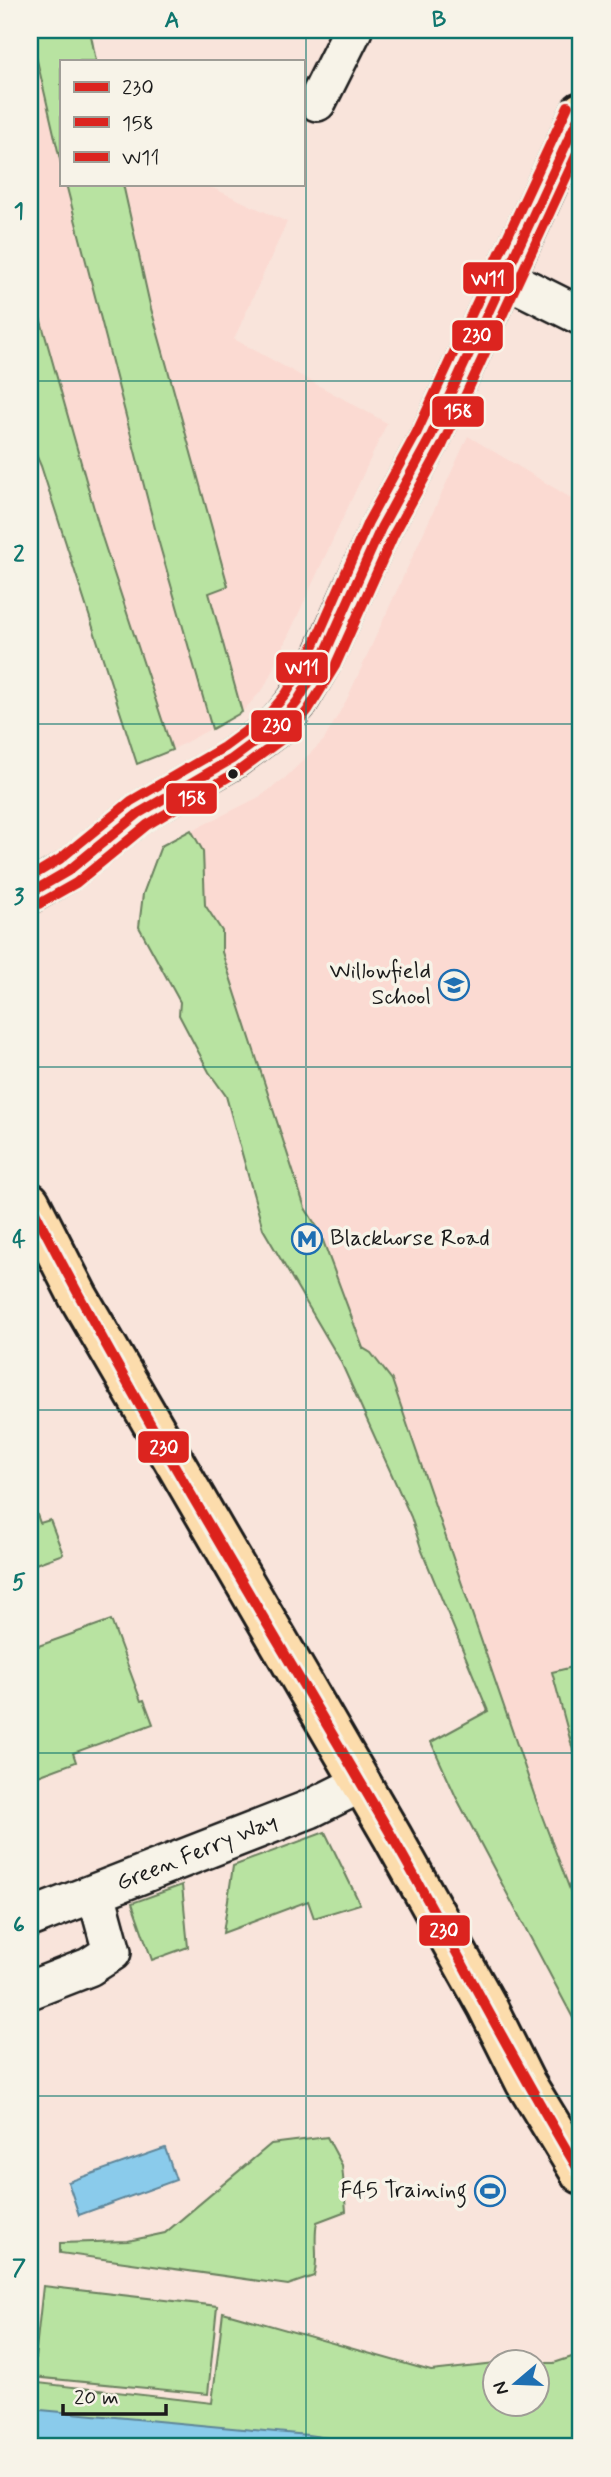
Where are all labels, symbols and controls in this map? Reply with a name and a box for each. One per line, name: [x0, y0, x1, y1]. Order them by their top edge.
text: A: [164, 6, 180, 36]
text: B: [432, 6, 447, 36]
legend: [60, 60, 304, 186]
text: 230: [122, 74, 154, 102]
text: 158: [122, 110, 154, 138]
text: W11: [122, 144, 159, 172]
text: 1: [14, 197, 24, 227]
line badge: W11: [462, 261, 515, 295]
text: W11: [470, 267, 505, 292]
line badge: 230: [451, 319, 504, 352]
text: 230: [463, 324, 491, 349]
line badge: 158: [431, 395, 485, 428]
text: 158: [444, 400, 472, 425]
text: 2: [13, 540, 25, 570]
line badge: W11: [275, 651, 329, 684]
text: W11: [284, 656, 319, 681]
line badge: 230: [250, 709, 303, 743]
text: 230: [263, 714, 291, 739]
unlabelled marker: [226, 767, 240, 781]
line badge: 158: [165, 782, 218, 815]
text: 158: [178, 787, 206, 812]
text: 3: [14, 883, 25, 913]
place label: Willowfield School: [330, 957, 431, 1013]
school or university icon: Willowfield School: [437, 968, 471, 1002]
metro station icon: Blackhorse Road: [290, 1222, 324, 1256]
place label: Blackhorse Road: [330, 1224, 490, 1254]
text: 4: [12, 1225, 26, 1255]
line badge: 230: [137, 1430, 190, 1464]
text: 230: [150, 1436, 178, 1461]
text: 5: [12, 1568, 26, 1598]
street label: Green Ferry Way: [112, 1807, 282, 1899]
text: 6: [13, 1911, 25, 1941]
line badge: 230: [418, 1914, 471, 1947]
text: 230: [430, 1919, 458, 1944]
sports icon: F45 Training: [473, 2174, 507, 2208]
place label: F45 Training: [340, 2176, 467, 2208]
text: 7: [12, 2254, 26, 2284]
north arrow: [482, 2348, 552, 2418]
scale bar: [63, 2372, 166, 2416]
text: N: [487, 2378, 515, 2398]
text: 20 m: [74, 2384, 119, 2412]

